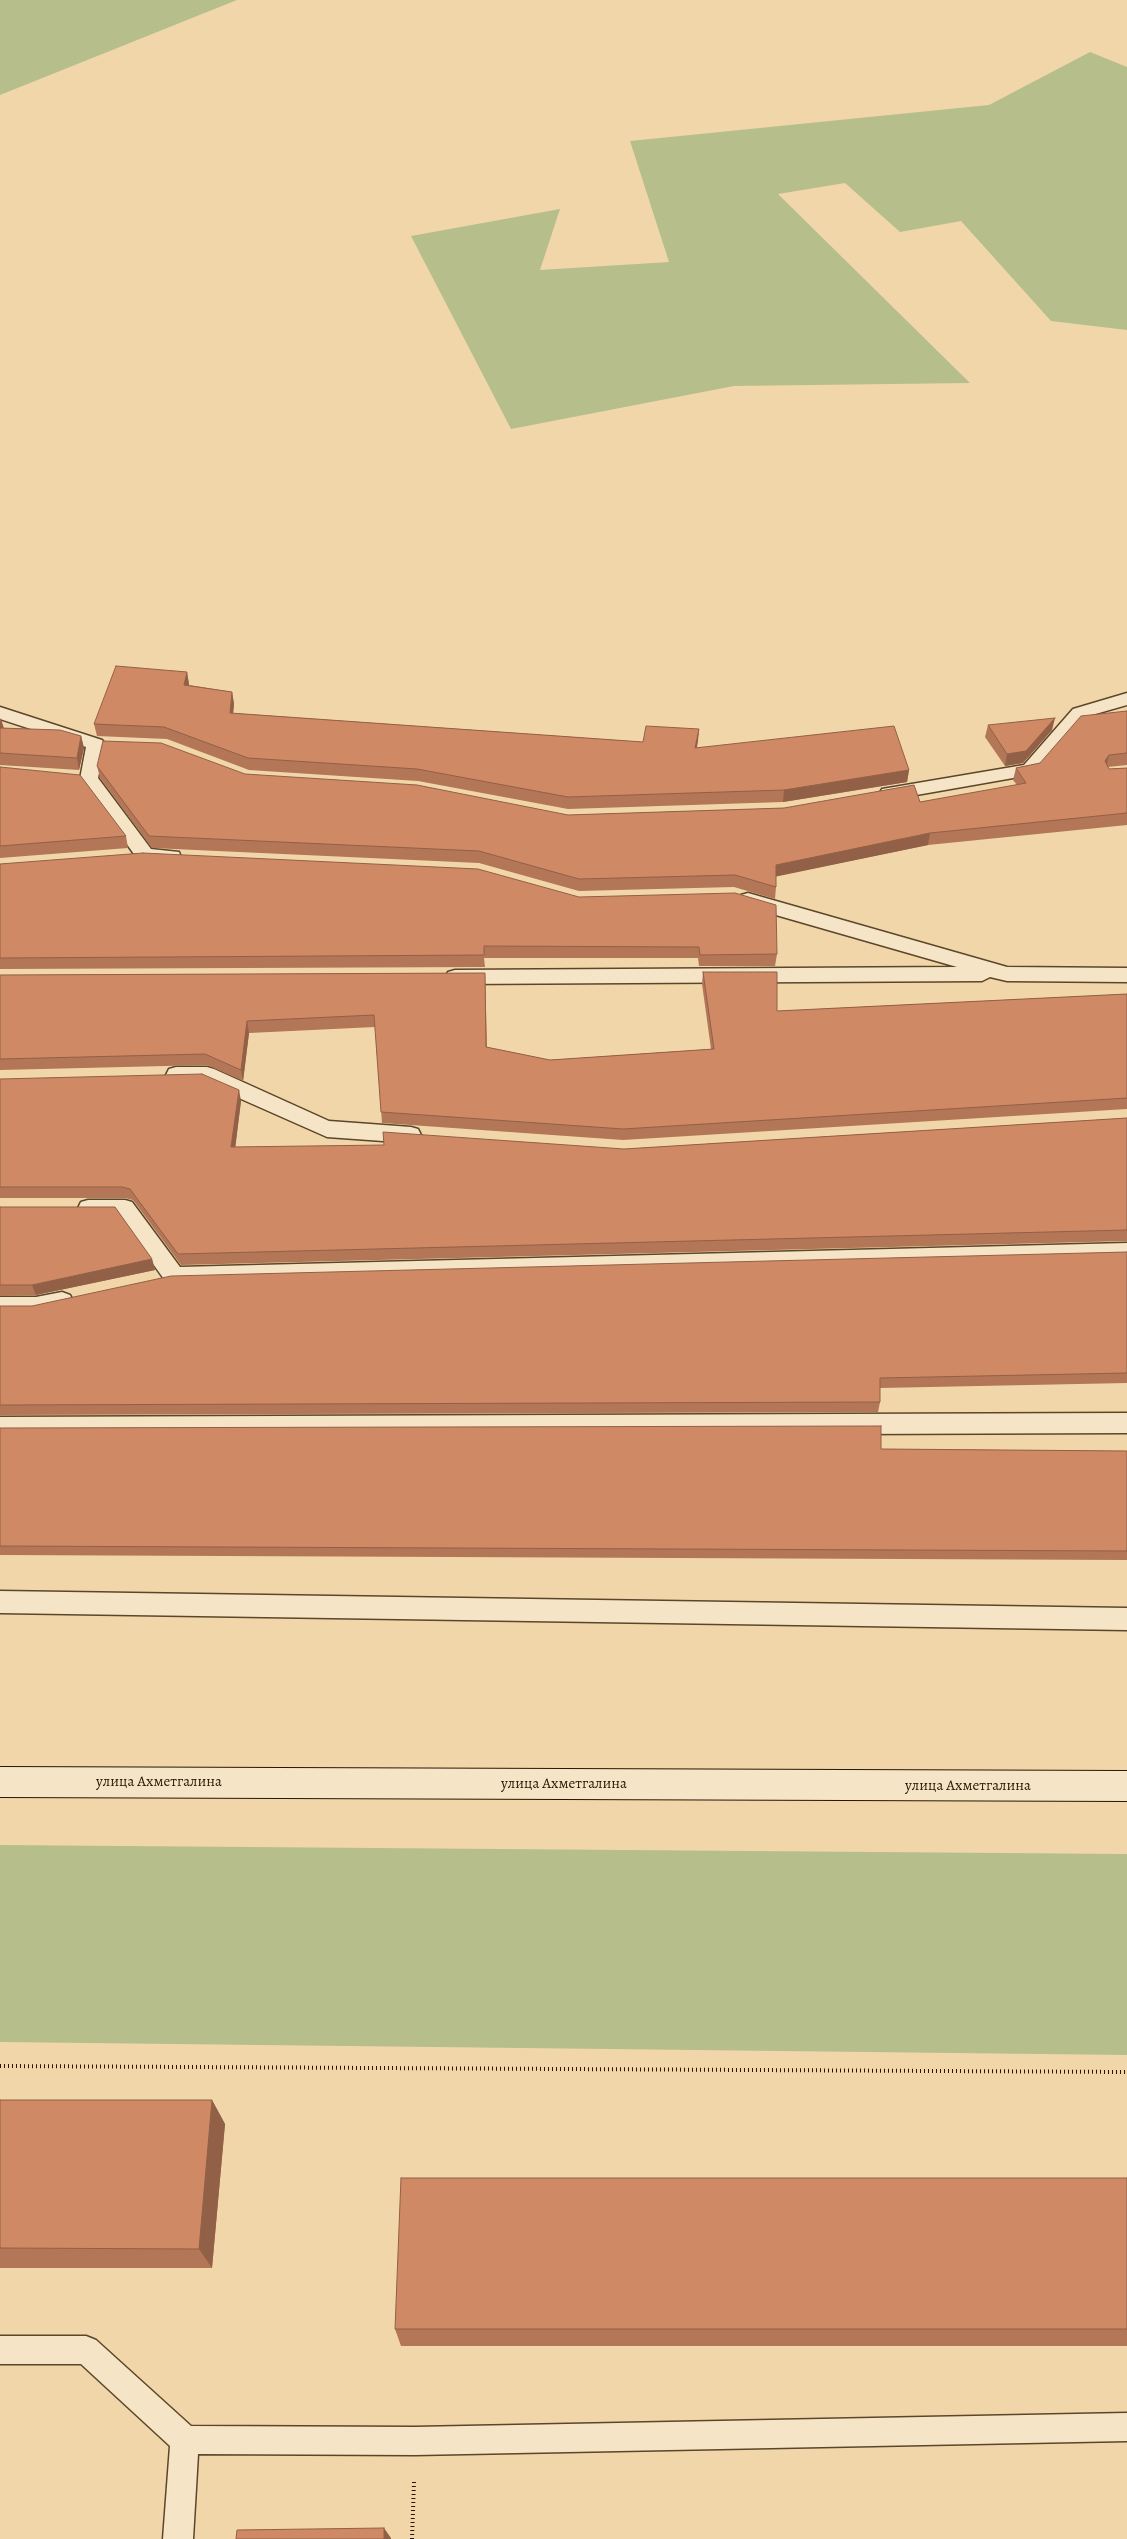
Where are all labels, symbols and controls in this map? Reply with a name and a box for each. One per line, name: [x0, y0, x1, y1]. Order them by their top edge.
street label: улица Ахметгалина: [96, 1773, 222, 1791]
street label: улица Ахметгалина: [501, 1775, 627, 1793]
street label: улица Ахметгалина: [905, 1777, 1031, 1795]

